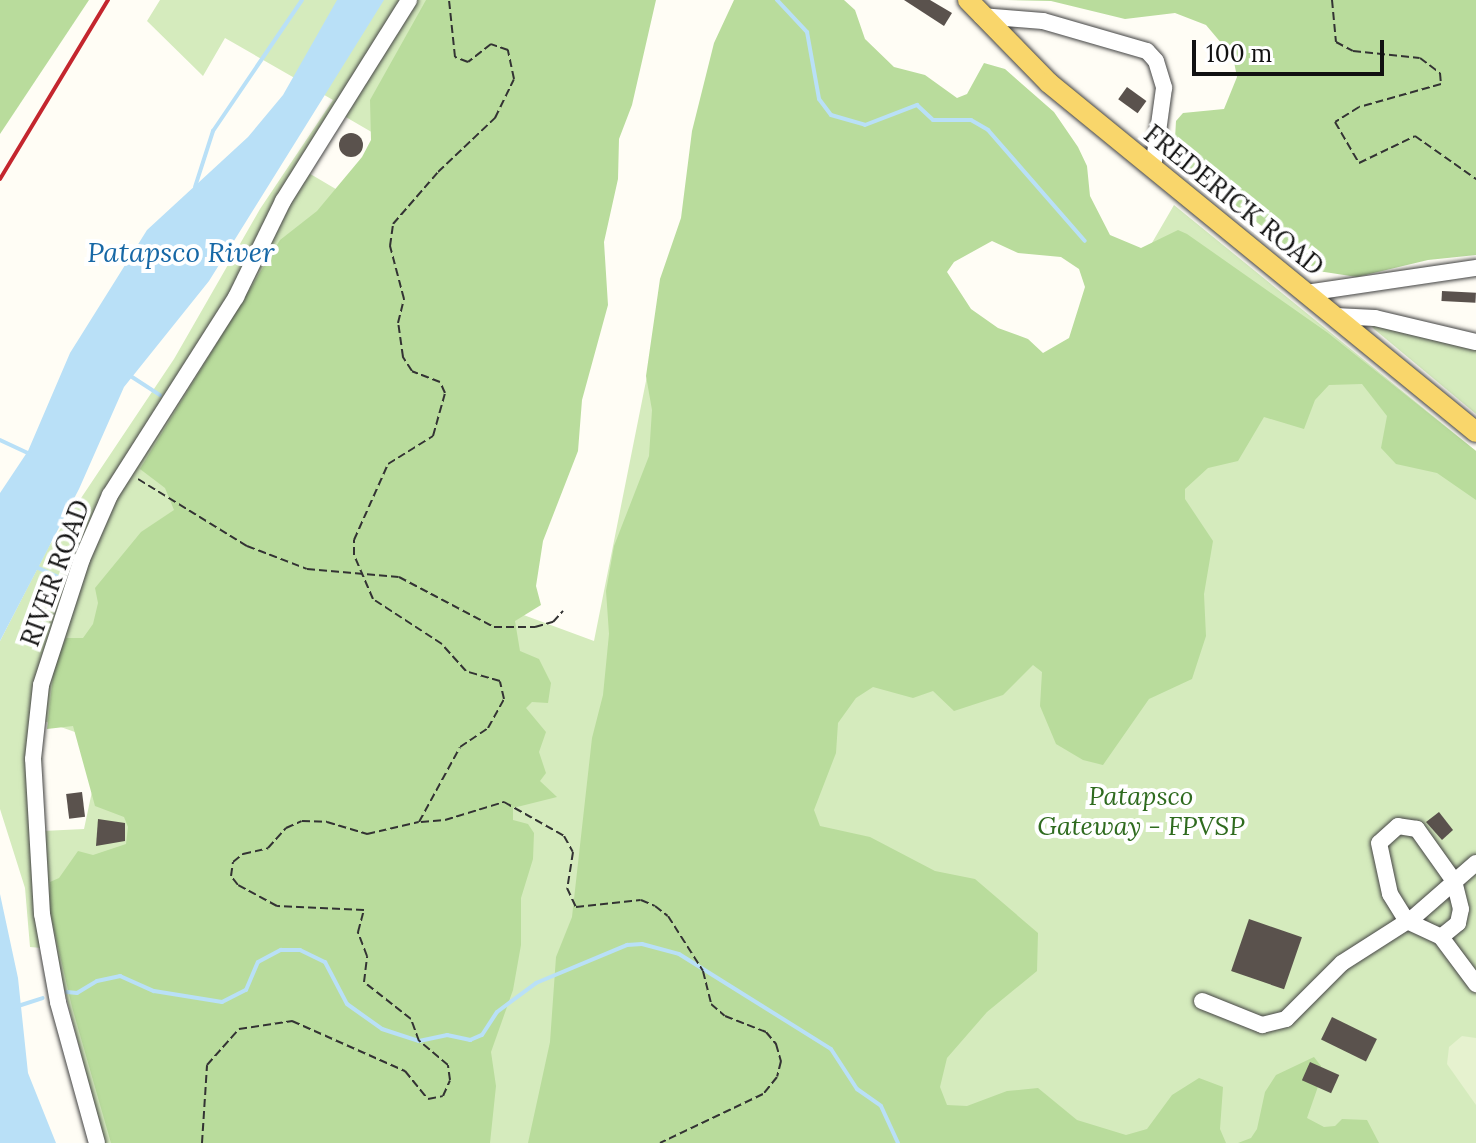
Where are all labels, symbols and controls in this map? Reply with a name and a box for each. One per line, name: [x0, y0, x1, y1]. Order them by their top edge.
scale bar: [1196, 24, 1388, 74]
text: 100 m: [1206, 38, 1272, 69]
street label: FREDERICK ROAD: [1138, 118, 1330, 282]
water label: Patapsco River: [87, 235, 275, 269]
street label: RIVER ROAD: [14, 495, 96, 651]
park label: Patapsco Gateway - FPVSP: [1037, 780, 1245, 842]

